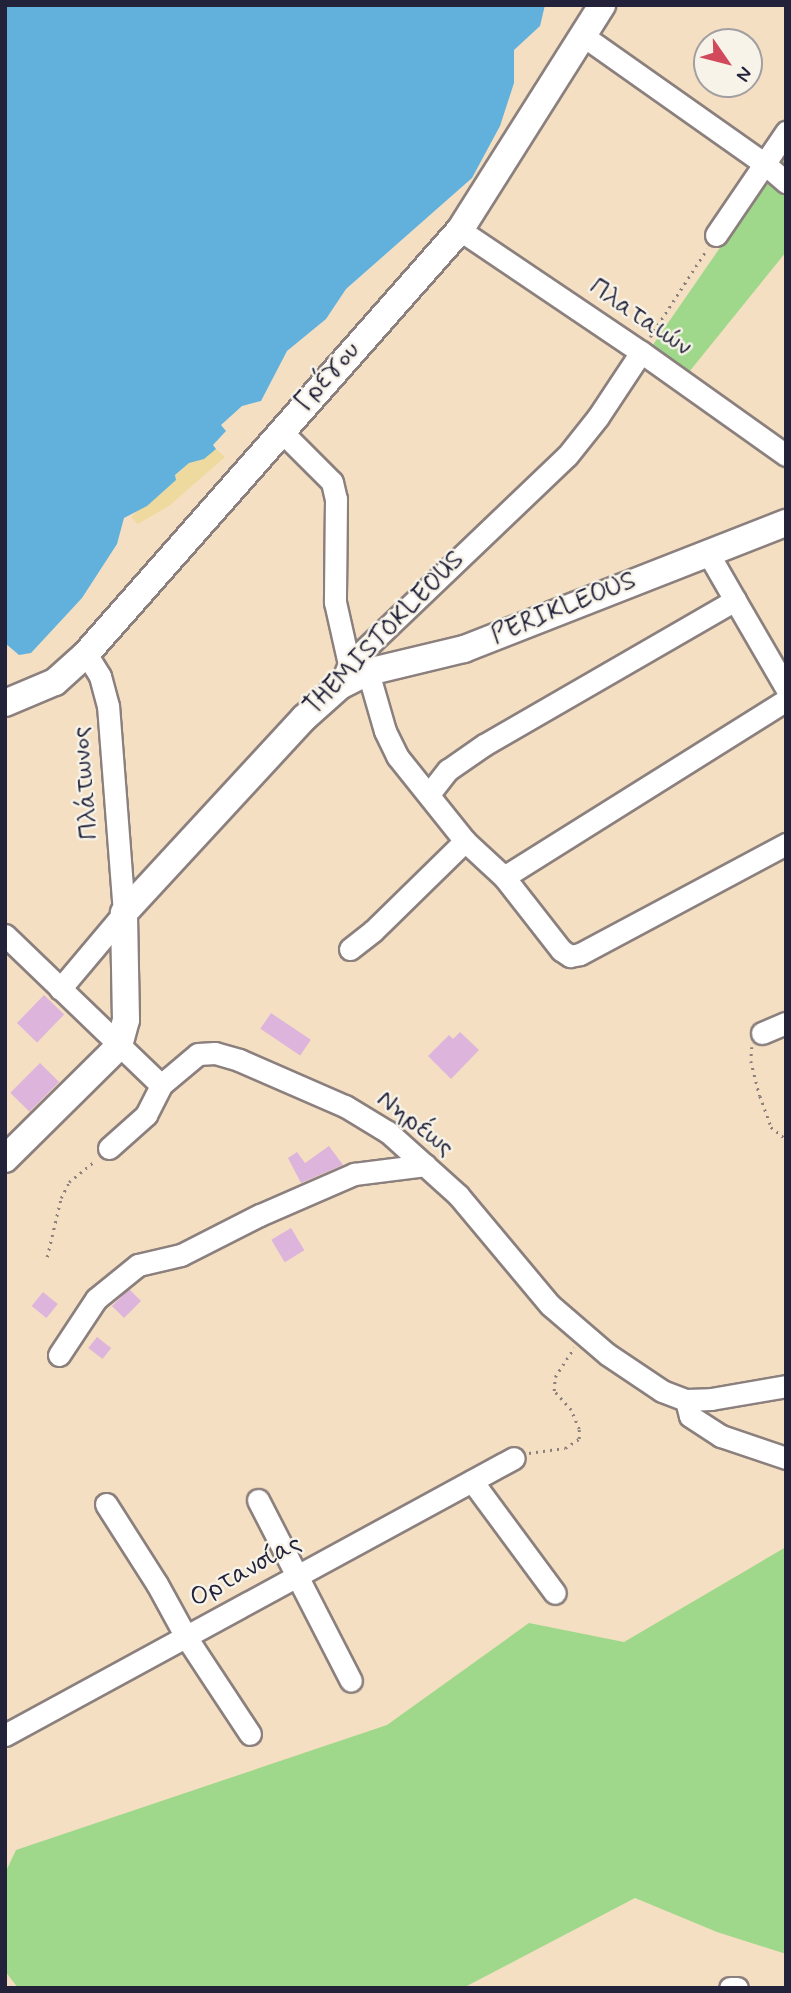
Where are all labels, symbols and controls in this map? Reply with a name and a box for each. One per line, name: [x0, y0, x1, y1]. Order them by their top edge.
north arrow: [693, 28, 763, 98]
text: N: [730, 62, 758, 87]
street label: Πλαταιών: [583, 272, 697, 364]
street label: Γρέγου: [289, 336, 367, 418]
street label: THEMISTOKLEOUS: [298, 545, 472, 723]
street label: PERIKLEOUS: [487, 566, 641, 652]
street label: Πλάτωνος: [66, 725, 106, 841]
street label: Νηρέως: [370, 1084, 460, 1164]
street label: Ορτανσίας: [185, 1529, 307, 1615]

